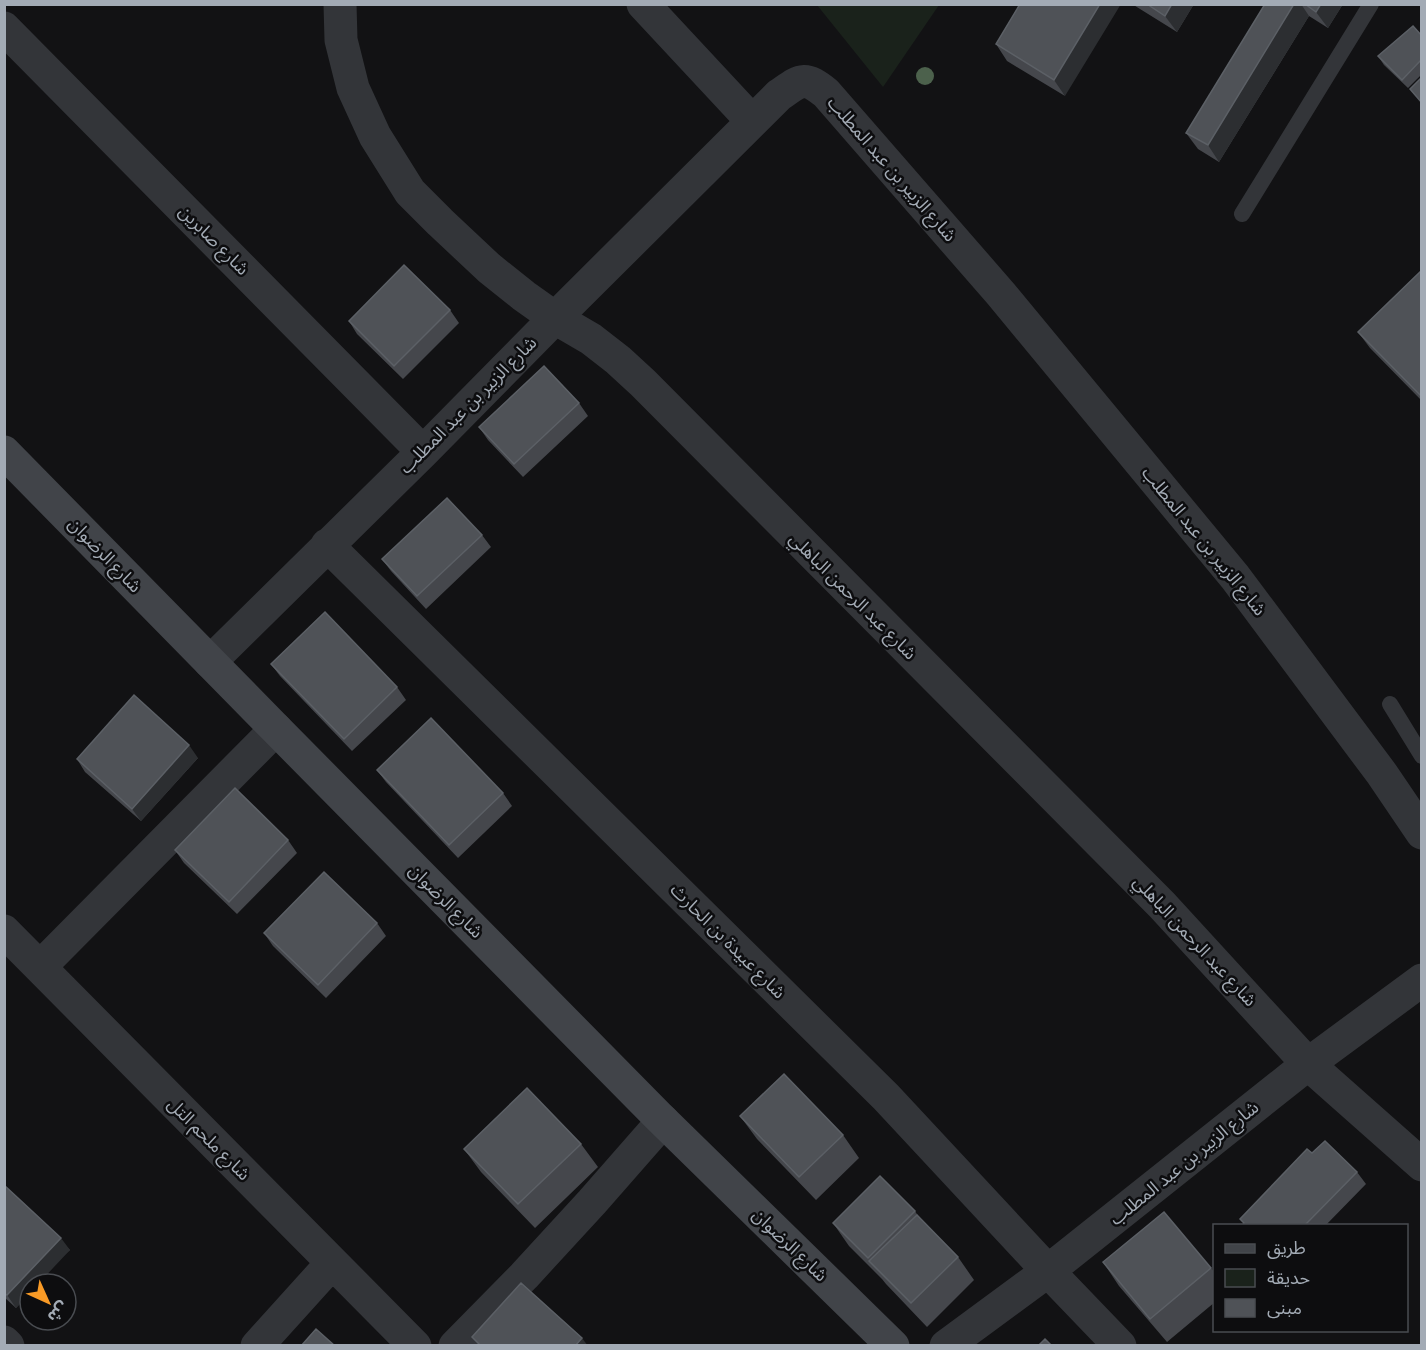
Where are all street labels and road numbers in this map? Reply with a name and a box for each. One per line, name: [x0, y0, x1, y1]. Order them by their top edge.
street label: شارع الزبير بن عبد المطلب: [821, 92, 961, 248]
street label: شارع صابرين: [172, 200, 254, 282]
street label: شارع الزبير بن عبد المطلب: [395, 332, 543, 480]
street label: شارع الزبير بن عبد المطلب: [1135, 462, 1271, 622]
street label: شارع الرضوان: [62, 513, 146, 599]
street label: شارع عبد الرحمن الباهلي: [783, 528, 921, 666]
street label: شارع الرضوان: [402, 859, 488, 945]
street label: شارع عبد الرحمن الباهلي: [1126, 871, 1261, 1013]
street label: شارع عبيدة بن الحارث: [664, 879, 790, 1005]
street label: شارع ملحم التل: [161, 1093, 255, 1187]
street label: شارع الزبير بن عبد المطلب: [1105, 1096, 1265, 1232]
street label: شارع الرضوان: [746, 1204, 832, 1288]

